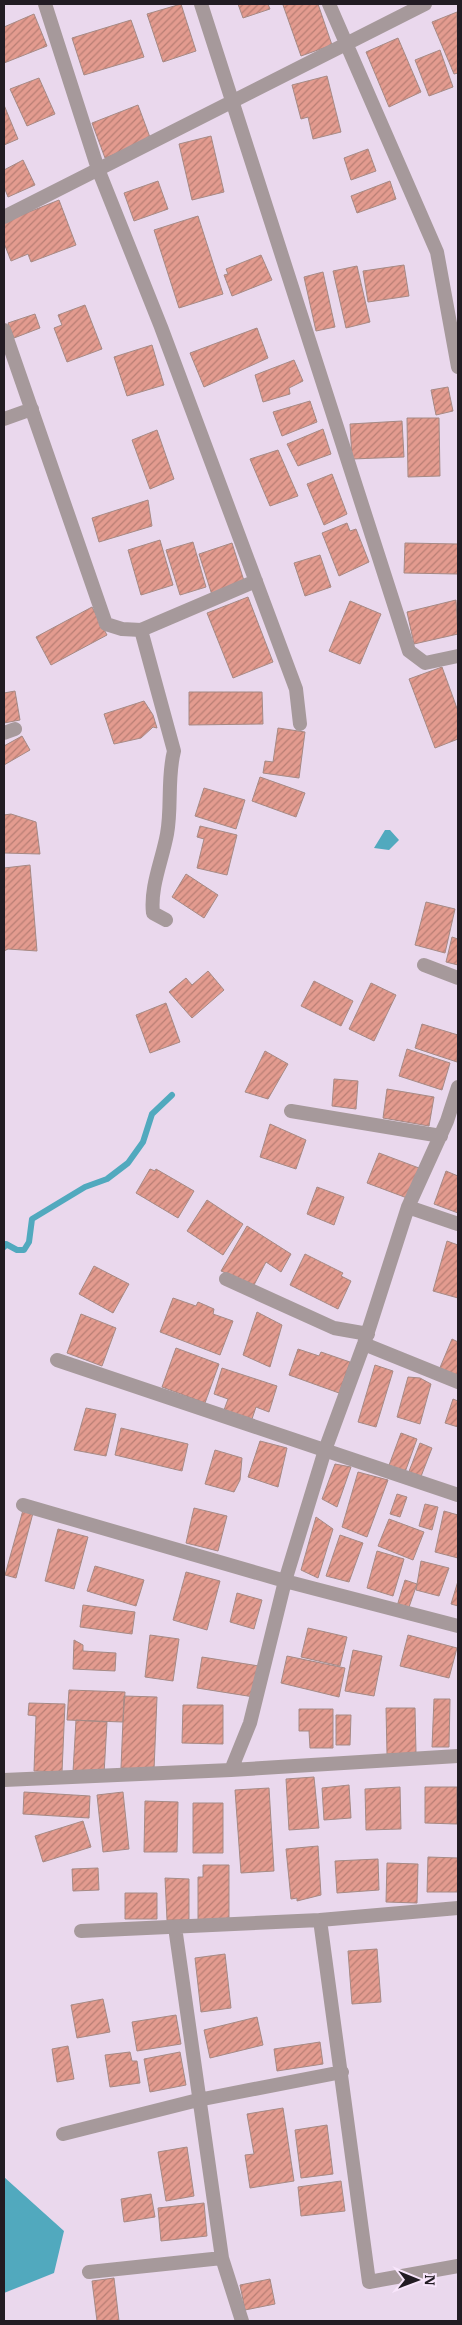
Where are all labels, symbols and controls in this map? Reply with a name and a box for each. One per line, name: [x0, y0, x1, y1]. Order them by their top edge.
north arrow: [392, 2255, 442, 2305]
text: N: [421, 2275, 439, 2286]

